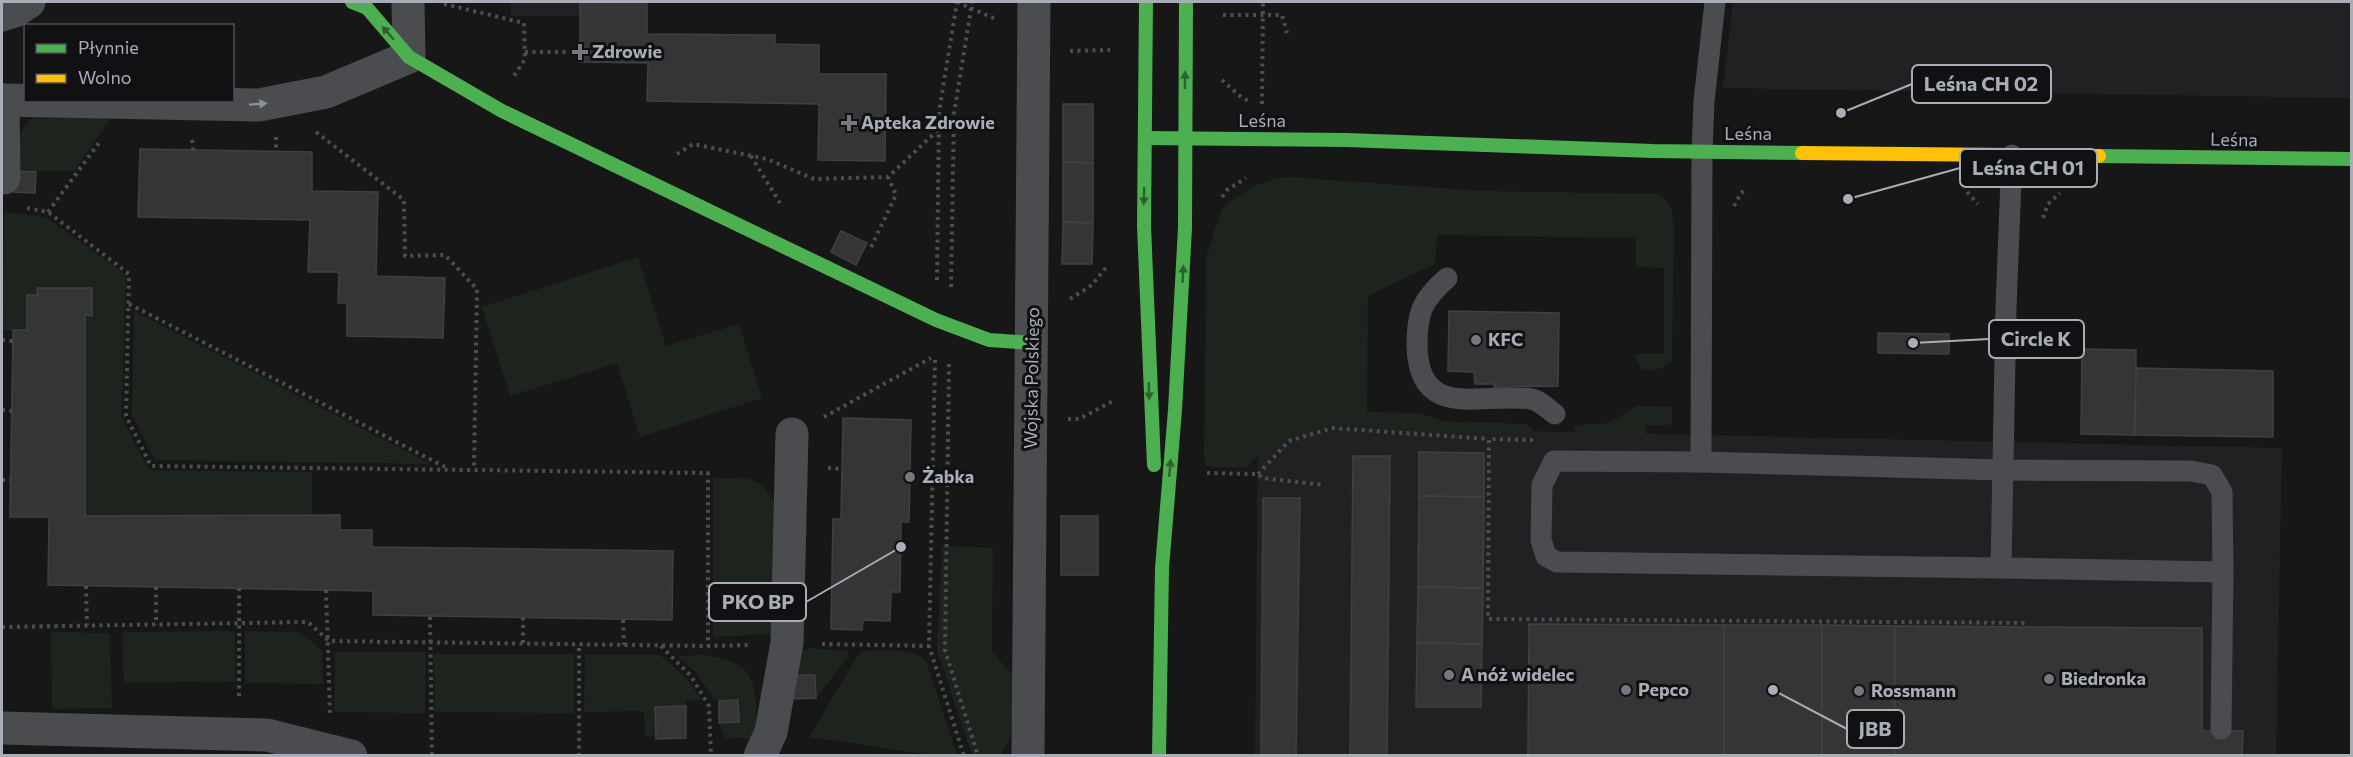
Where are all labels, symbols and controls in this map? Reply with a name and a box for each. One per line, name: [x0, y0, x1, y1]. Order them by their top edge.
legend: [24, 24, 234, 102]
one-way arrow: [382, 26, 395, 41]
text: Płynnie: [78, 36, 139, 58]
place label: Zdrowie: [592, 40, 662, 62]
marker: Zdrowie: [573, 45, 587, 59]
callout: Leśna CH 02: [1912, 65, 2051, 103]
text: Wolno: [78, 66, 132, 88]
one-way arrow: [1180, 70, 1190, 89]
text: Leśna CH 02: [1924, 71, 2038, 95]
one-way arrow: [249, 99, 268, 108]
street label: Leśna: [1238, 109, 1286, 131]
place label: Apteka Zdrowie: [861, 111, 995, 133]
marker: Apteka Zdrowie: [842, 116, 856, 130]
street label: Leśna: [1724, 122, 1772, 144]
street label: Leśna: [2210, 128, 2258, 150]
callout: Leśna CH 01: [1960, 149, 2097, 187]
text: Leśna CH 01: [1972, 155, 2084, 179]
one-way arrow: [1139, 187, 1149, 206]
one-way arrow: [1178, 264, 1187, 283]
street label: Wojska Polskiego: [1019, 307, 1043, 449]
callout: Circle K: [1989, 320, 2084, 358]
text: Circle K: [2001, 326, 2071, 350]
place label: KFC: [1488, 328, 1523, 350]
marker: KFC: [1469, 333, 1483, 347]
one-way arrow: [1145, 382, 1154, 401]
one-way arrow: [1165, 459, 1175, 478]
place label: Żabka: [922, 465, 974, 487]
marker: Żabka: [903, 470, 917, 484]
callout: PKO BP: [709, 583, 806, 621]
text: PKO BP: [722, 589, 794, 613]
place label: A nóż widelec: [1461, 663, 1575, 685]
place label: Biedronka: [2061, 667, 2146, 689]
marker: A nóż widelec: [1442, 668, 1456, 682]
marker: Biedronka: [2042, 672, 2056, 686]
place label: Pepco: [1638, 678, 1689, 700]
place label: Rossmann: [1871, 679, 1956, 701]
marker: Pepco: [1619, 683, 1633, 697]
marker: Rossmann: [1852, 684, 1866, 698]
callout: JBB: [1847, 710, 1904, 748]
text: JBB: [1859, 716, 1891, 740]

